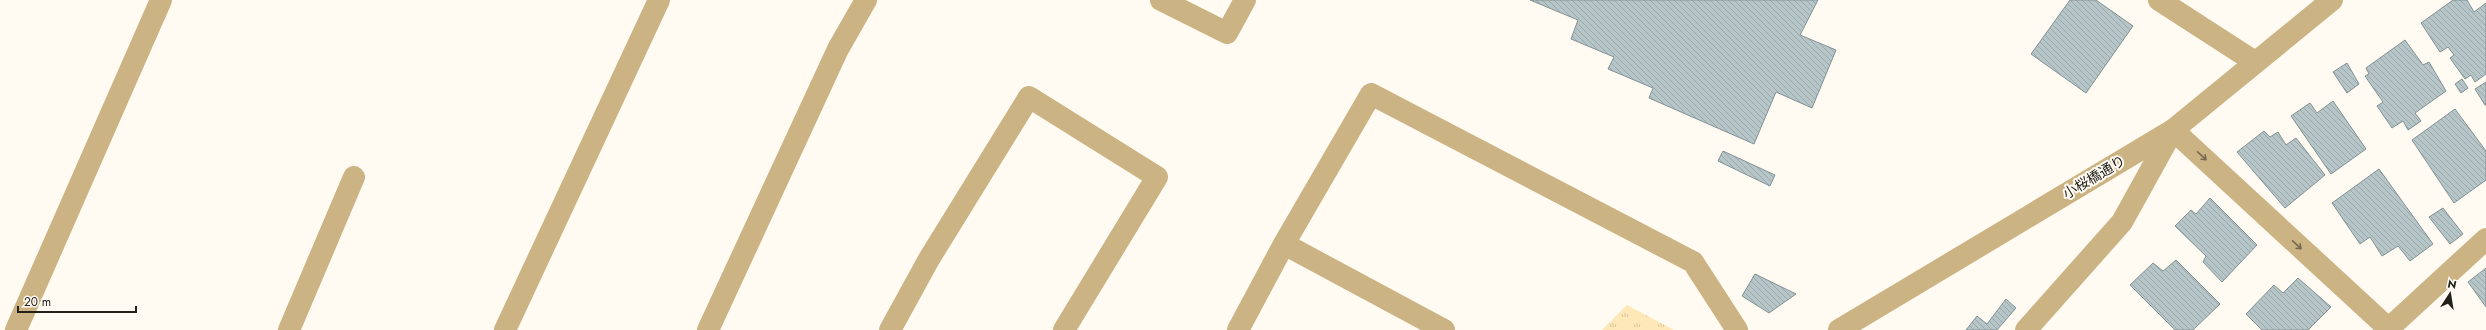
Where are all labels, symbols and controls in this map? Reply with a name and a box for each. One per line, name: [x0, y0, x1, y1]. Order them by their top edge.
street label: 小桜橋通り: [2059, 150, 2129, 204]
one-way arrow: [2196, 152, 2207, 161]
one-way arrow: [2292, 240, 2302, 249]
north arrow: [2430, 274, 2470, 314]
text: N: [2446, 275, 2458, 293]
scale bar: [18, 288, 136, 314]
text: 20 m: [24, 293, 51, 311]

